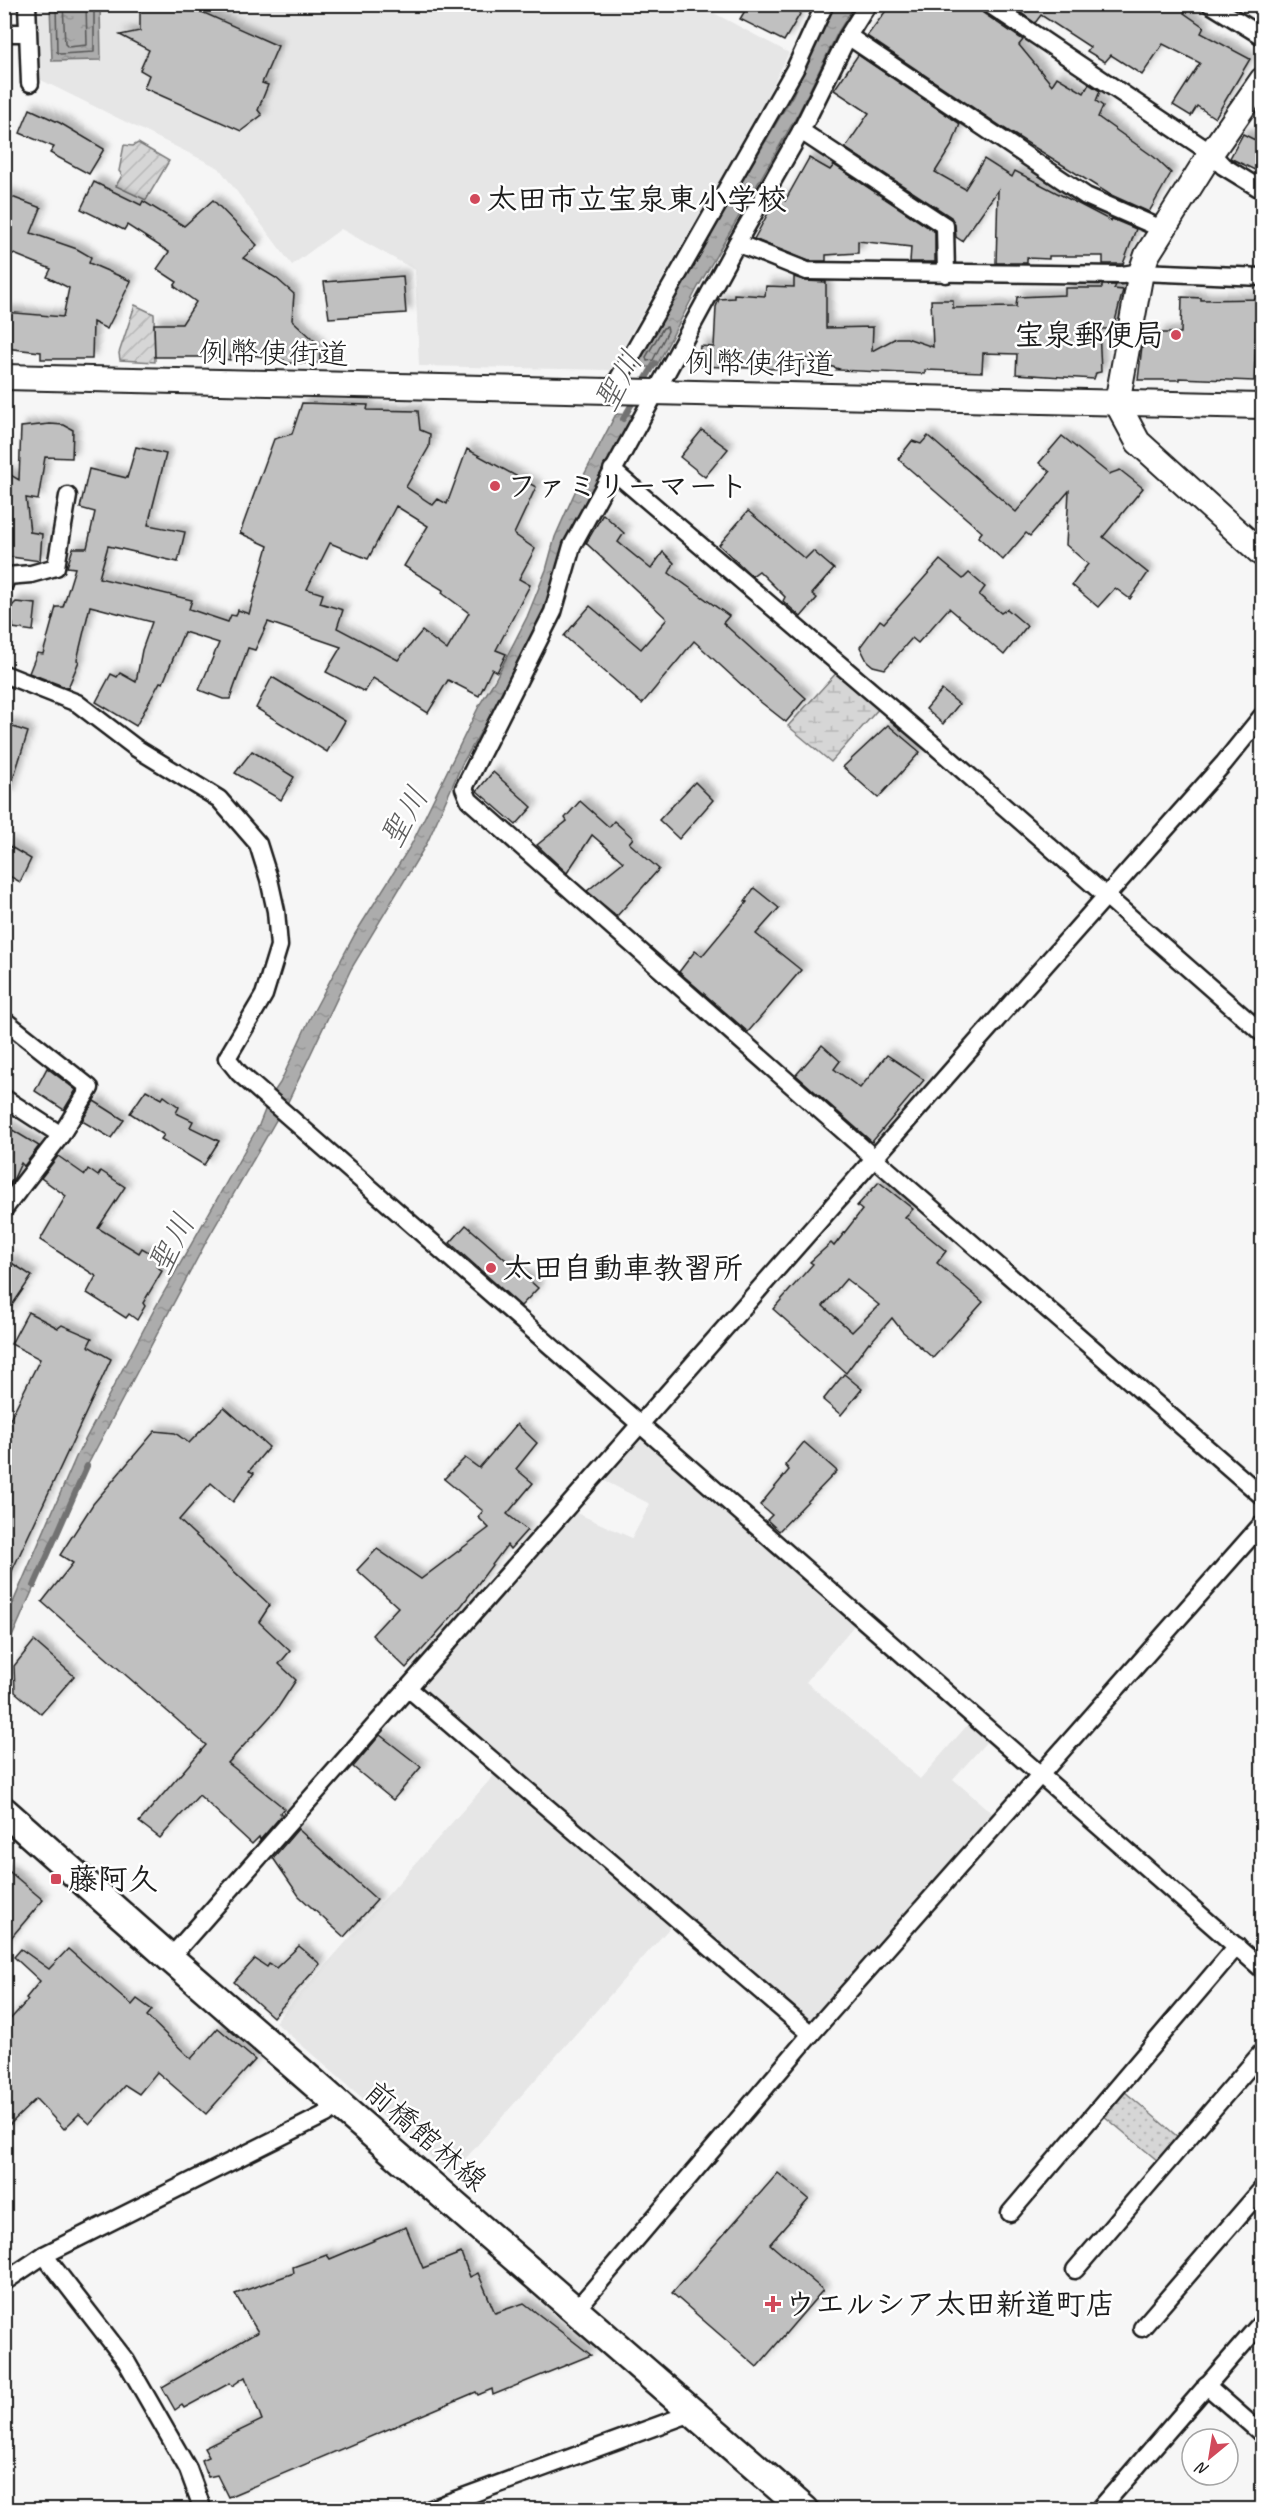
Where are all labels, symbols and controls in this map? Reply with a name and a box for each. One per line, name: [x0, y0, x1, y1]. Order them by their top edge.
place label: 太田市立宝泉東小学校: [487, 180, 787, 218]
marker: 太田市立宝泉東小学校: [468, 192, 482, 206]
place label: 宝泉郵便局: [1014, 316, 1164, 354]
marker: 宝泉郵便局: [1169, 328, 1183, 342]
street label: 例幣使街道: [199, 333, 349, 373]
water label: 聖川: [585, 343, 652, 419]
street label: 例幣使街道: [685, 343, 835, 383]
place label: ファミリーマート: [507, 467, 748, 505]
marker: ファミリーマート: [488, 479, 502, 493]
water label: 聖川: [371, 779, 438, 855]
water label: 聖川: [139, 1206, 204, 1282]
place label: 太田自動車教習所: [503, 1249, 743, 1287]
marker: 太田自動車教習所: [484, 1261, 498, 1275]
place label: 藤阿久: [68, 1860, 158, 1898]
marker: 藤阿久: [49, 1872, 63, 1886]
street label: 前橋館林線: [357, 2072, 495, 2200]
place label: ウエルシア太田新道町店: [785, 2285, 1116, 2323]
marker: ウエルシア太田新道町店: [766, 2297, 780, 2311]
north arrow: [1180, 2427, 1240, 2487]
text: N: [1191, 2456, 1212, 2480]

